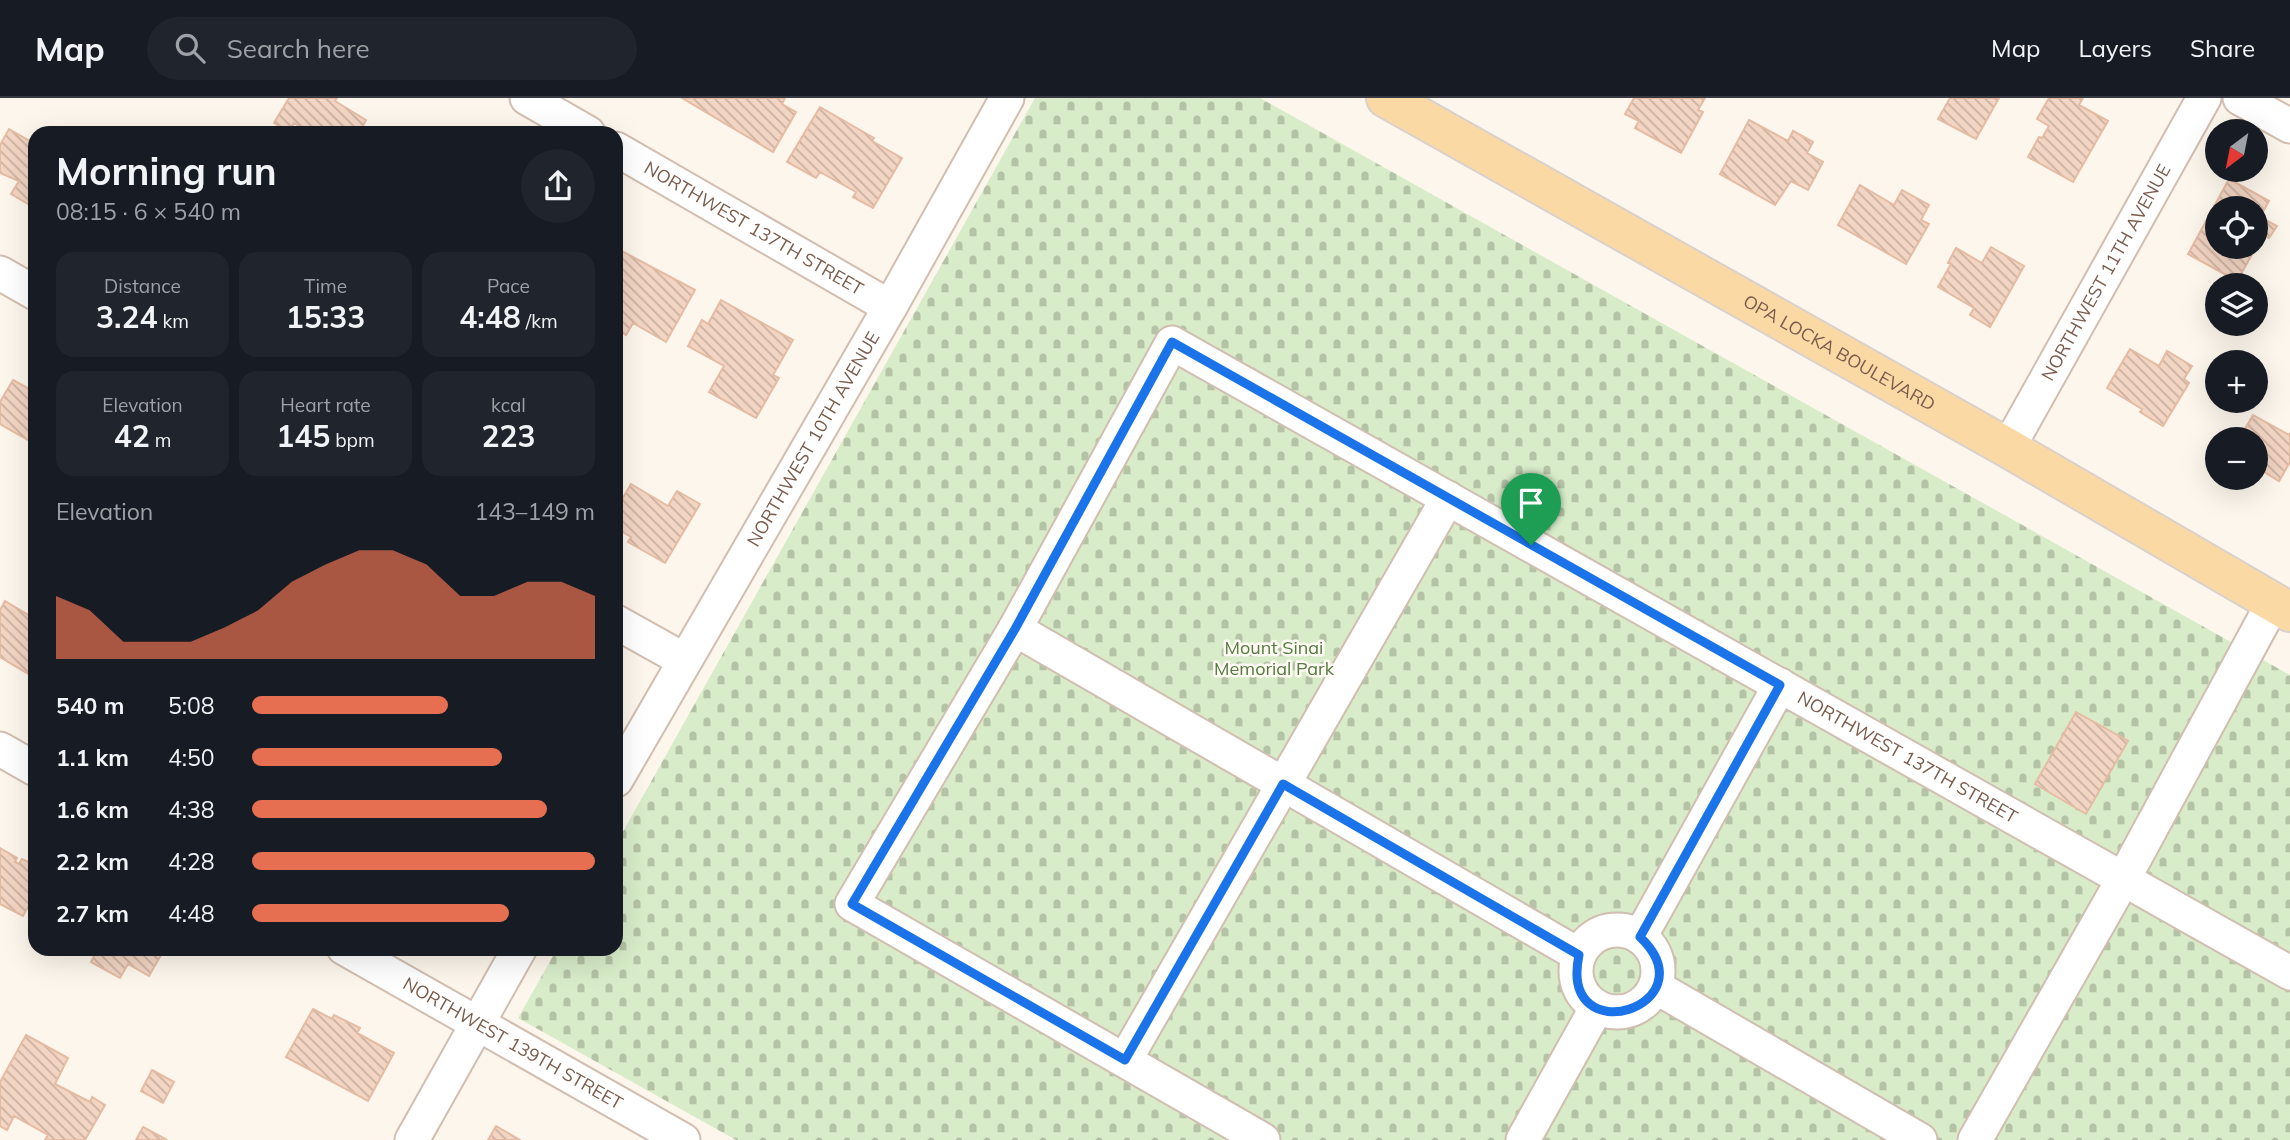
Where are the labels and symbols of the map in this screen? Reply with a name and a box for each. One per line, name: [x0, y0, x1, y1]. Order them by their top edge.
north arrow: [2205, 119, 2268, 182]
street label: NORTHWEST 137TH STREET: [640, 156, 868, 300]
street label: NORTHWEST 11TH AVENUE: [2036, 160, 2176, 385]
street label: OPA LOCKA BOULEVARD: [1739, 289, 1940, 416]
street label: NORTHWEST 10TH AVENUE: [742, 327, 884, 550]
pin: [1501, 473, 1561, 545]
park label: Mount Sinai Memorial Park: [1214, 636, 1335, 680]
street label: NORTHWEST 137TH STREET: [1794, 686, 2022, 828]
street label: NORTHWEST 139TH STREET: [399, 972, 627, 1115]

